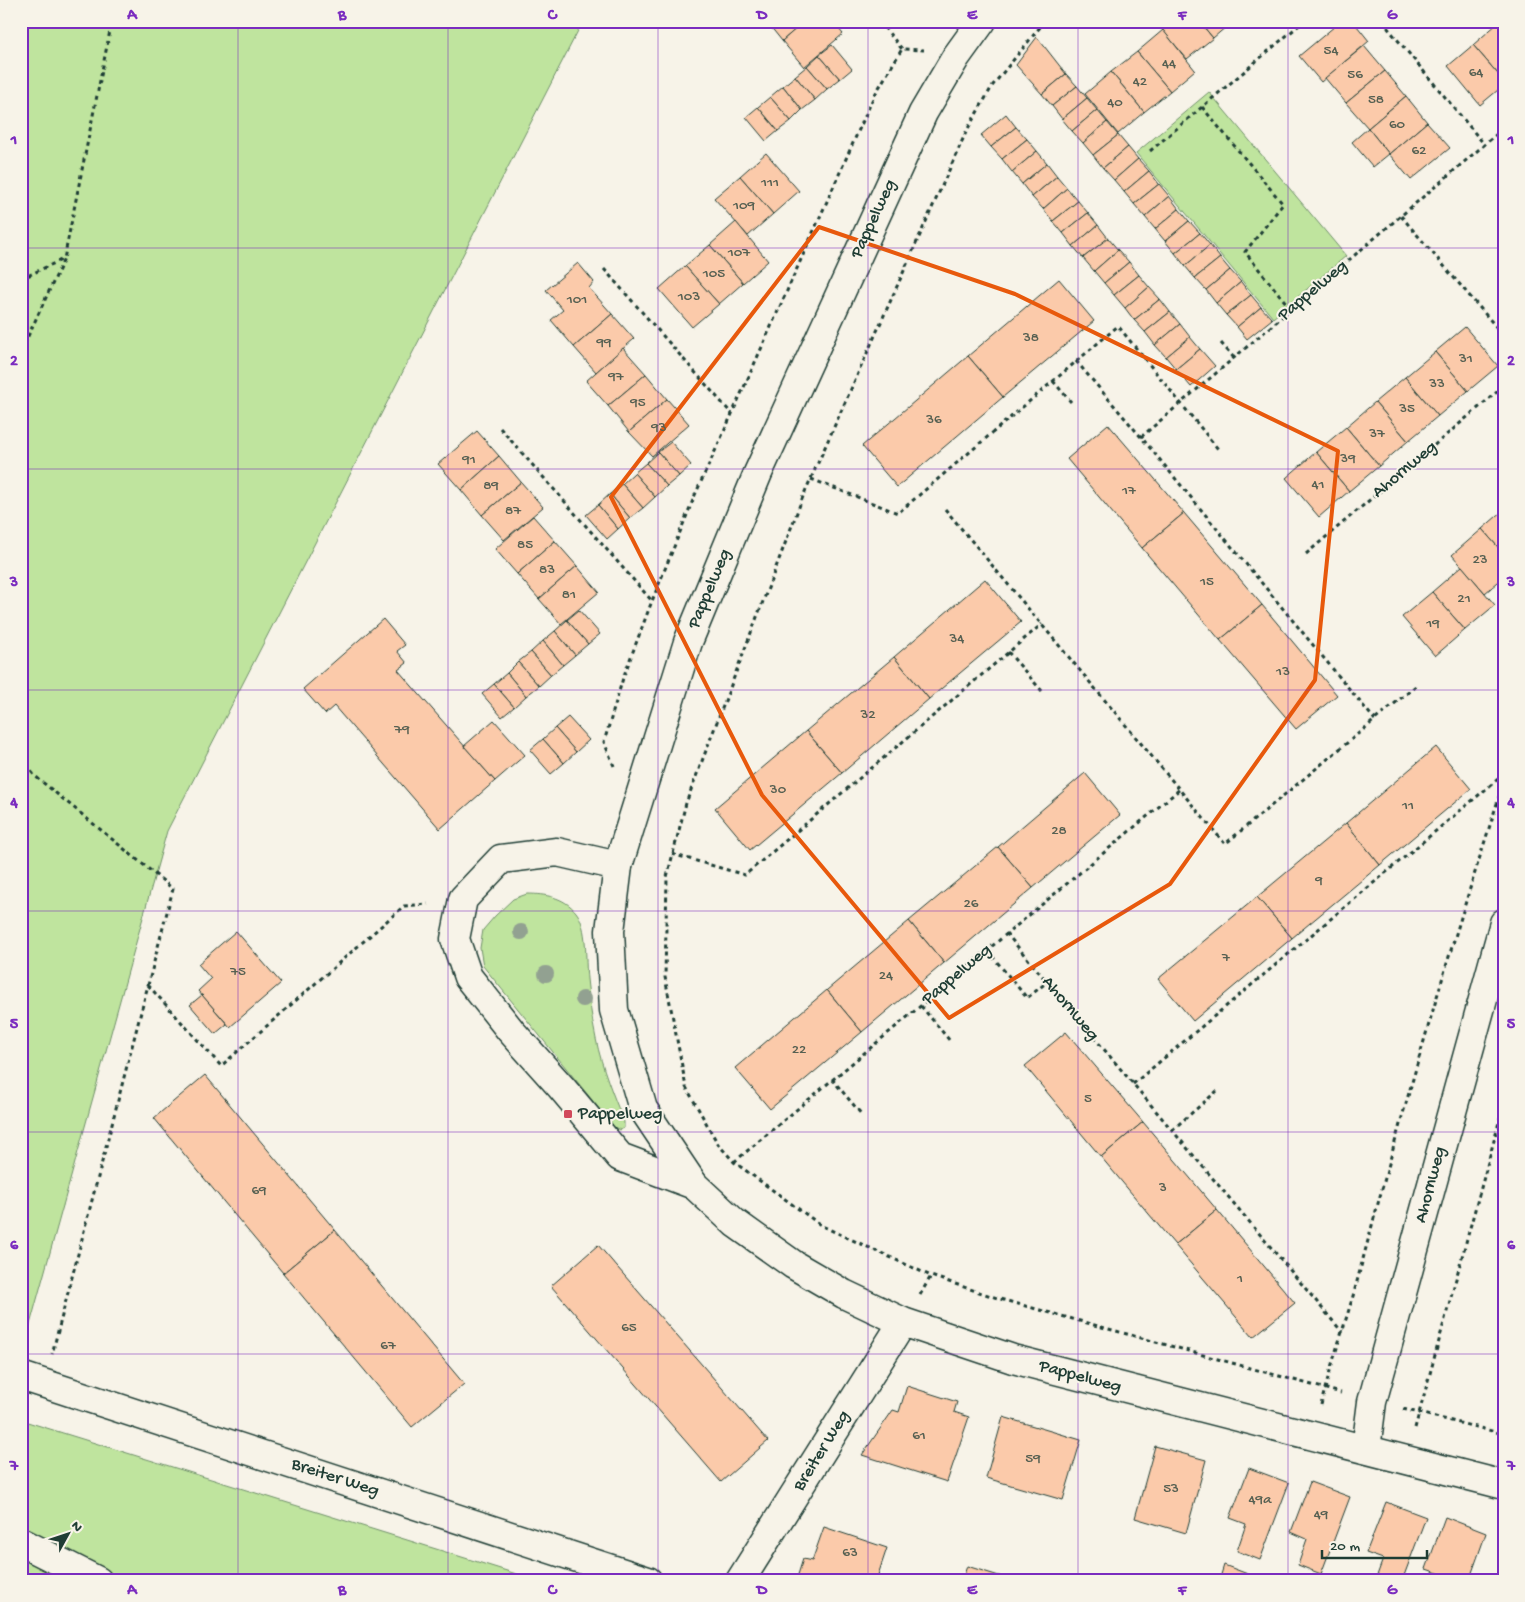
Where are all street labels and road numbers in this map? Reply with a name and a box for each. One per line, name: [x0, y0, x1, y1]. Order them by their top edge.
street label: Pappelweg: [846, 176, 901, 263]
street label: Pappelweg: [1273, 256, 1352, 327]
street label: Ahornweg: [1368, 437, 1442, 503]
street label: Pappelweg: [683, 546, 736, 633]
street label: Pappelweg: [917, 940, 996, 1011]
street label: Ahornweg: [1037, 972, 1103, 1046]
street label: Ahornweg: [1411, 1145, 1451, 1225]
street label: Pappelweg: [1036, 1356, 1123, 1398]
street label: Breiter Weg: [788, 1407, 855, 1496]
street label: Breiter Weg: [288, 1454, 381, 1502]

